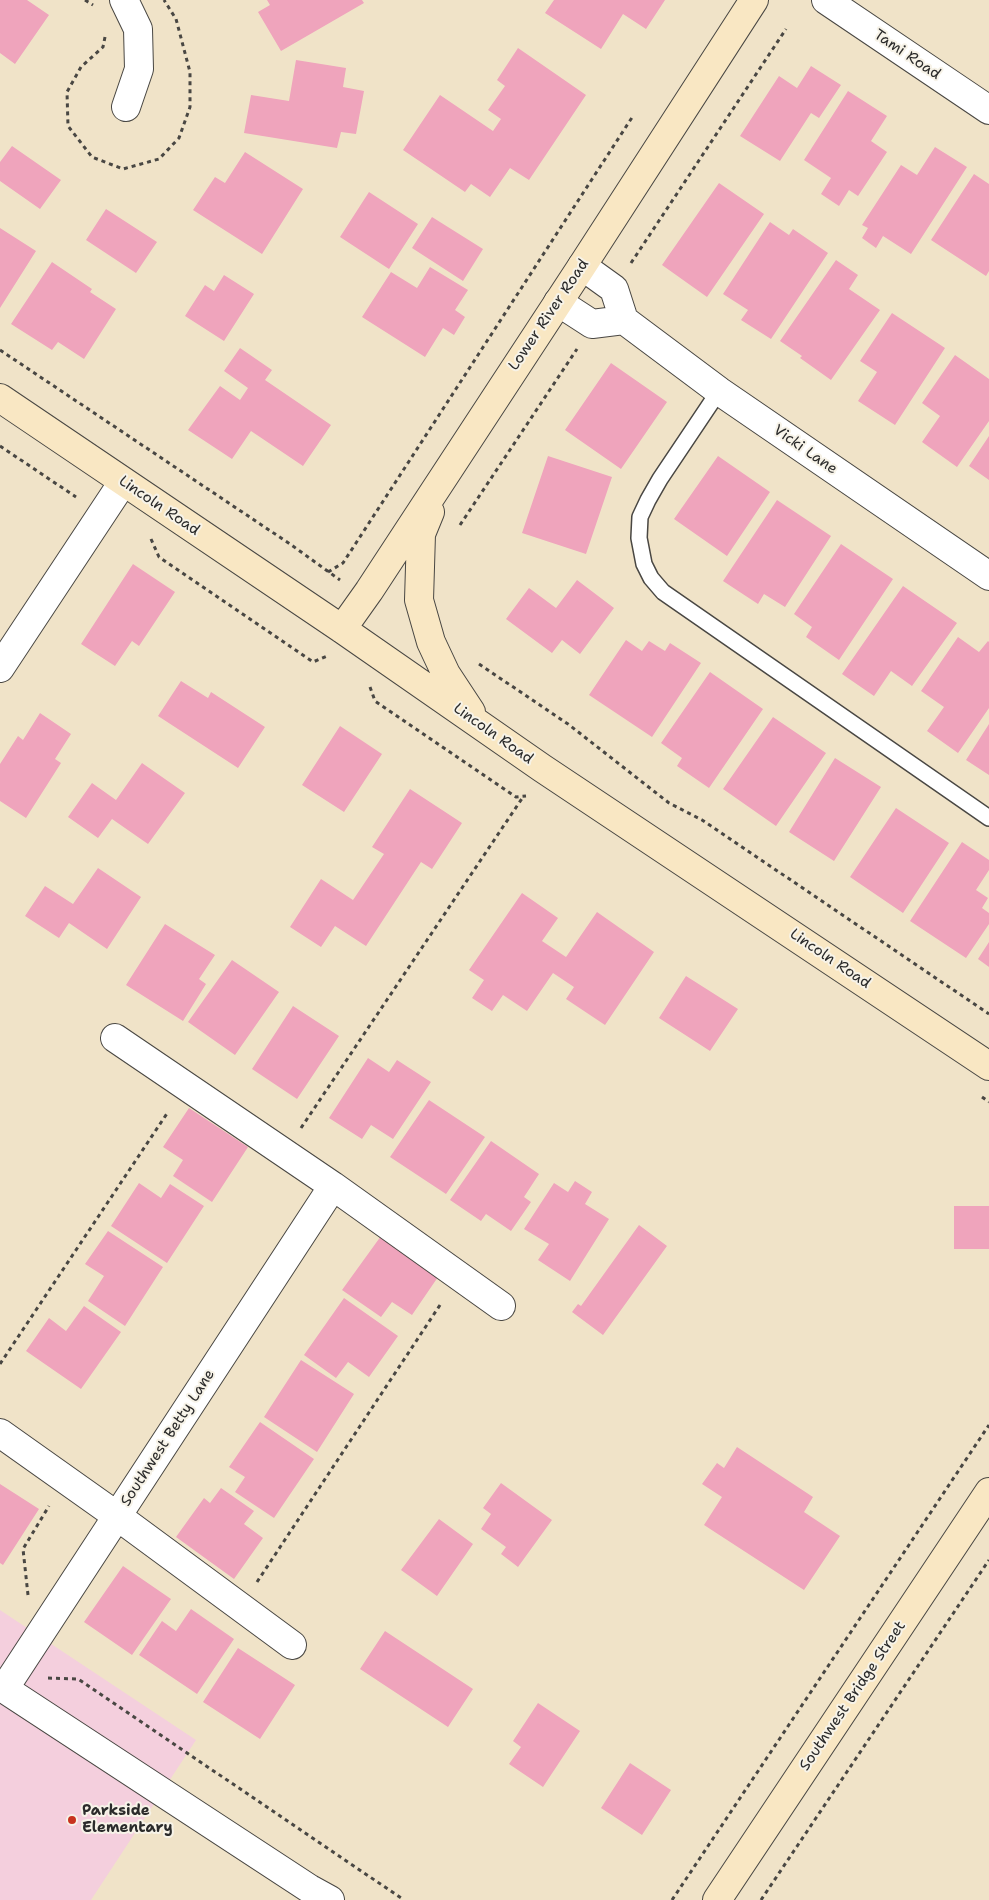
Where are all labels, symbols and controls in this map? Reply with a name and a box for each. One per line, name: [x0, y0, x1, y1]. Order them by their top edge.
street label: Tami Road: [870, 26, 944, 84]
street label: Lower River Road: [505, 256, 593, 374]
street label: Vicki Lane: [770, 421, 840, 479]
street label: Lincoln Road: [115, 472, 203, 540]
street label: Lincoln Road: [449, 700, 537, 768]
street label: Lincoln Road: [786, 925, 874, 993]
street label: Southwest Betty Lane: [117, 1366, 219, 1510]
street label: Southwest Bridge Street: [796, 1618, 910, 1774]
place label: Parkside Elementary: [82, 1802, 173, 1837]
marker: Parkside Elementary: [66, 1814, 78, 1826]

